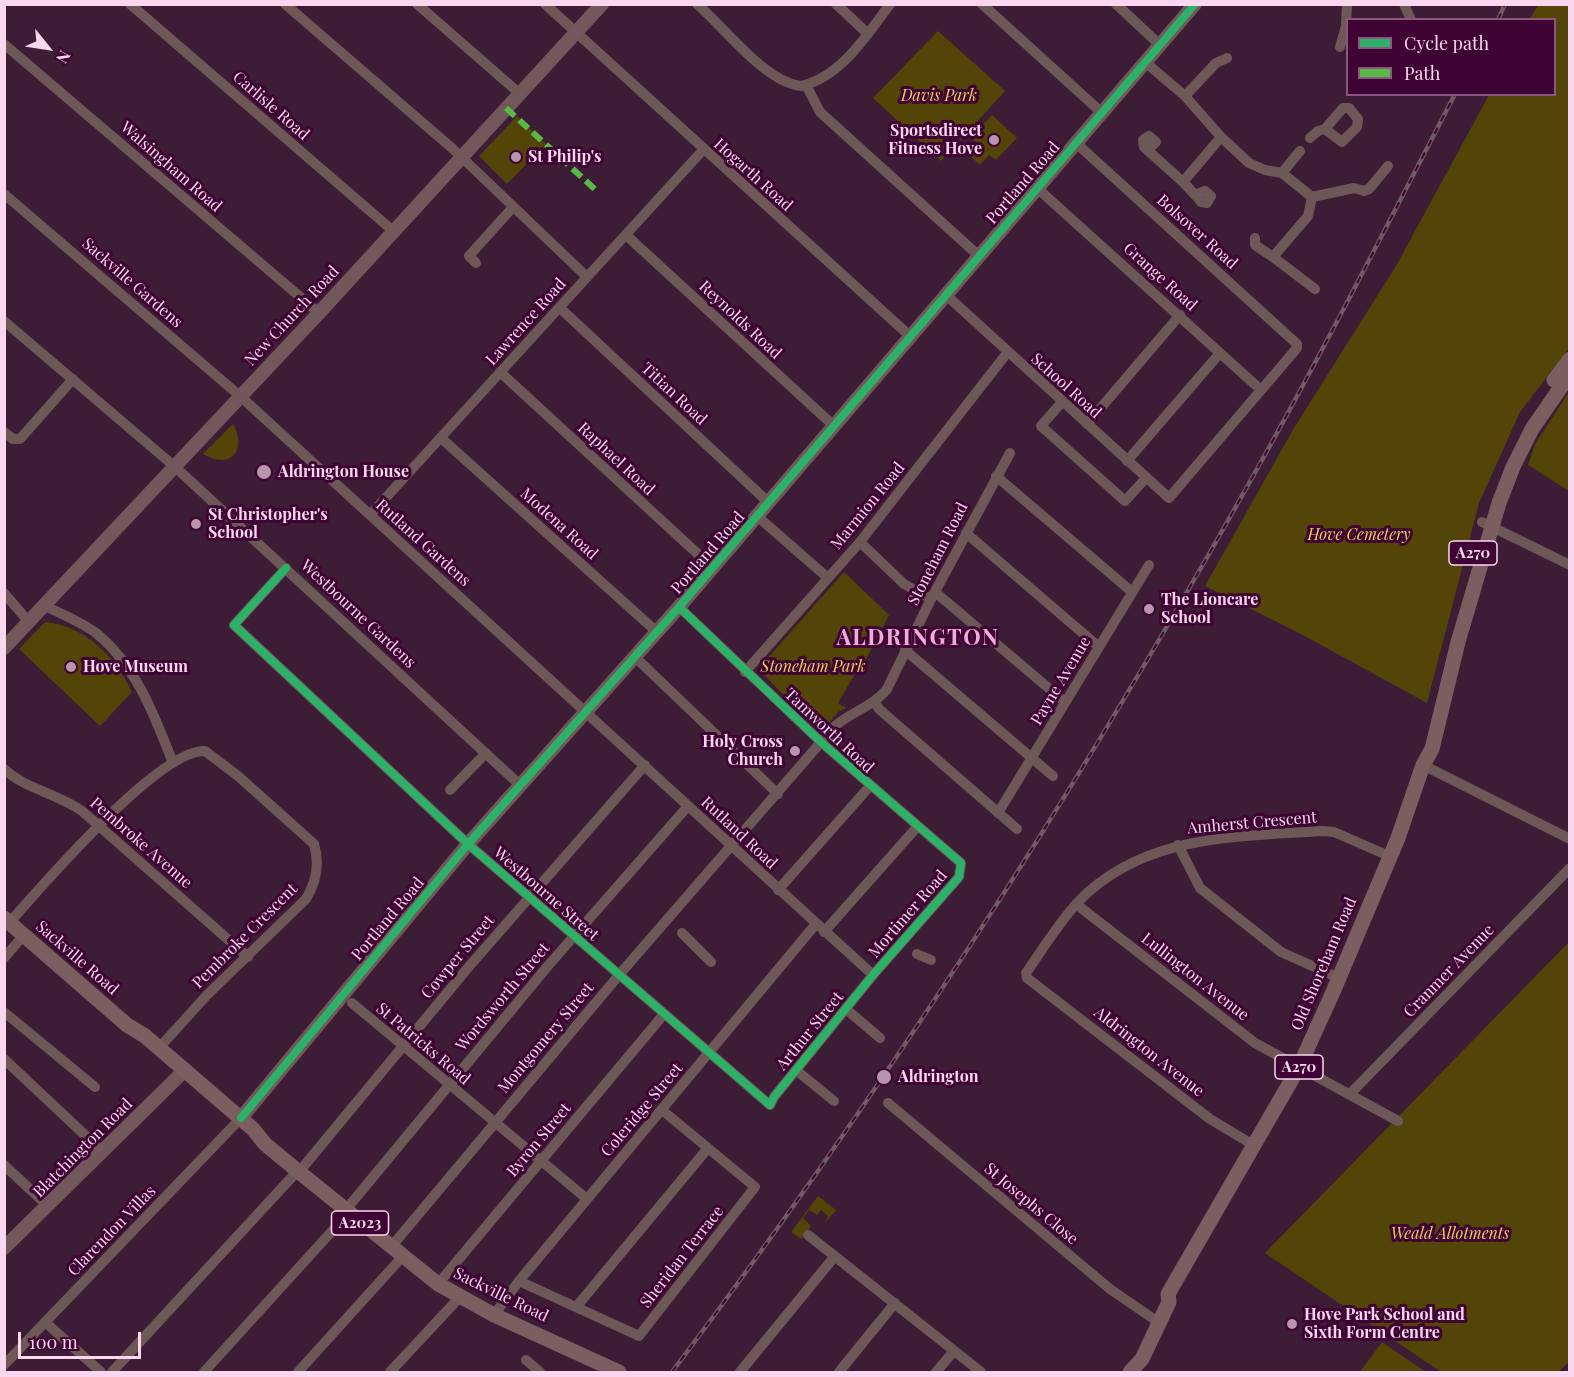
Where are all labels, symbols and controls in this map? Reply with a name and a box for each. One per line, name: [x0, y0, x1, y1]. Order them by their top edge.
north arrow: [18, 18, 78, 78]
legend: [1346, 18, 1556, 96]
text: Cycle path: [1404, 31, 1489, 55]
text: N: [52, 47, 76, 68]
text: Path: [1404, 61, 1440, 85]
street label: Carlisle Road: [229, 68, 313, 144]
park label: Davis Park: [901, 86, 977, 106]
street label: Walsingham Road: [116, 118, 226, 216]
place label: Sportsdirect Fitness Hove: [888, 121, 982, 159]
marker: Sportsdirect Fitness Hove: [987, 133, 1001, 147]
street label: Hogarth Road: [710, 135, 796, 215]
street label: Portland Road: [982, 138, 1064, 228]
place label: St Philip's: [528, 147, 601, 167]
marker: St Philip's: [509, 150, 523, 164]
street label: Bolsover Road: [1153, 191, 1241, 273]
street label: Sackville Gardens: [78, 234, 186, 332]
street label: Grange Road: [1119, 239, 1201, 315]
street label: New Church Road: [241, 262, 343, 370]
street label: Lawrence Road: [482, 275, 570, 369]
street label: Reynolds Road: [695, 277, 785, 363]
street label: School Road: [1027, 349, 1105, 423]
street label: Titian Road: [637, 359, 711, 429]
street label: Raphael Road: [574, 419, 658, 499]
street label: Marmion Road: [827, 459, 909, 553]
place label: Aldrington House: [278, 462, 409, 482]
marker: Aldrington House: [255, 463, 273, 481]
street label: Modena Road: [516, 484, 602, 564]
street label: Rutland Gardens: [372, 495, 474, 591]
street label: Stoneham Road: [904, 499, 972, 609]
place label: St Christopher's School: [208, 505, 328, 543]
street label: Portland Road: [667, 508, 749, 598]
marker: St Christopher's School: [189, 517, 203, 531]
park label: Hove Cemetery: [1307, 525, 1411, 545]
road number: A270: [1449, 541, 1497, 565]
street label: Westbourne Gardens: [297, 556, 419, 672]
place label: The Lioncare School: [1161, 590, 1258, 628]
marker: The Lioncare School: [1142, 602, 1156, 616]
district label: ALDRINGTON: [837, 625, 999, 651]
street label: Payne Avenue: [1027, 633, 1095, 729]
place label: Hove Museum: [83, 657, 188, 677]
park label: Stoneham Park: [761, 657, 865, 677]
marker: Hove Museum: [64, 660, 78, 674]
street label: Tamworth Road: [780, 685, 878, 777]
place label: Holy Cross Church: [702, 732, 783, 770]
marker: Holy Cross Church: [788, 744, 802, 758]
street label: Pembroke Avenue: [86, 793, 196, 893]
street label: Rutland Road: [697, 793, 781, 873]
street label: Amherst Crescent: [1186, 808, 1318, 838]
street label: Westbourne Street: [489, 843, 603, 945]
street label: Mortimer Road: [865, 866, 951, 962]
street label: Portland Road: [348, 874, 428, 964]
street label: Pembroke Crescent: [189, 880, 301, 992]
street label: Old Shoreham Road: [1287, 894, 1361, 1034]
street label: Cowper Street: [417, 911, 499, 1003]
street label: Sackville Road: [32, 917, 122, 999]
street label: Cranmer Avenue: [1400, 921, 1498, 1021]
street label: Lullington Avenue: [1137, 929, 1253, 1025]
street label: Wordsworth Street: [452, 939, 554, 1055]
street label: Montgomery Street: [494, 979, 598, 1097]
street label: Arthur Street: [772, 988, 848, 1074]
street label: St Patricks Road: [372, 999, 474, 1089]
street label: Aldrington Avenue: [1090, 1003, 1208, 1101]
road number: A270: [1275, 1055, 1323, 1079]
street label: Coleridge Street: [597, 1059, 687, 1161]
place label: Aldrington: [898, 1067, 979, 1087]
marker: Aldrington: [875, 1068, 893, 1086]
street label: Blatchington Road: [30, 1095, 136, 1201]
street label: Byron Street: [503, 1099, 575, 1181]
street label: St Josephs Close: [980, 1159, 1082, 1249]
street label: Clarendon Villas: [64, 1182, 160, 1280]
street label: Sheridan Terrace: [636, 1202, 728, 1312]
road number: A2023: [332, 1211, 388, 1235]
park label: Weald Allotments: [1391, 1224, 1509, 1244]
street label: Sackville Road: [450, 1264, 552, 1326]
place label: Hove Park School and Sixth Form Centre: [1304, 1305, 1465, 1343]
marker: Hove Park School and Sixth Form Centre: [1285, 1317, 1299, 1331]
scale bar: [21, 1320, 144, 1358]
text: 100 m: [29, 1330, 78, 1354]

